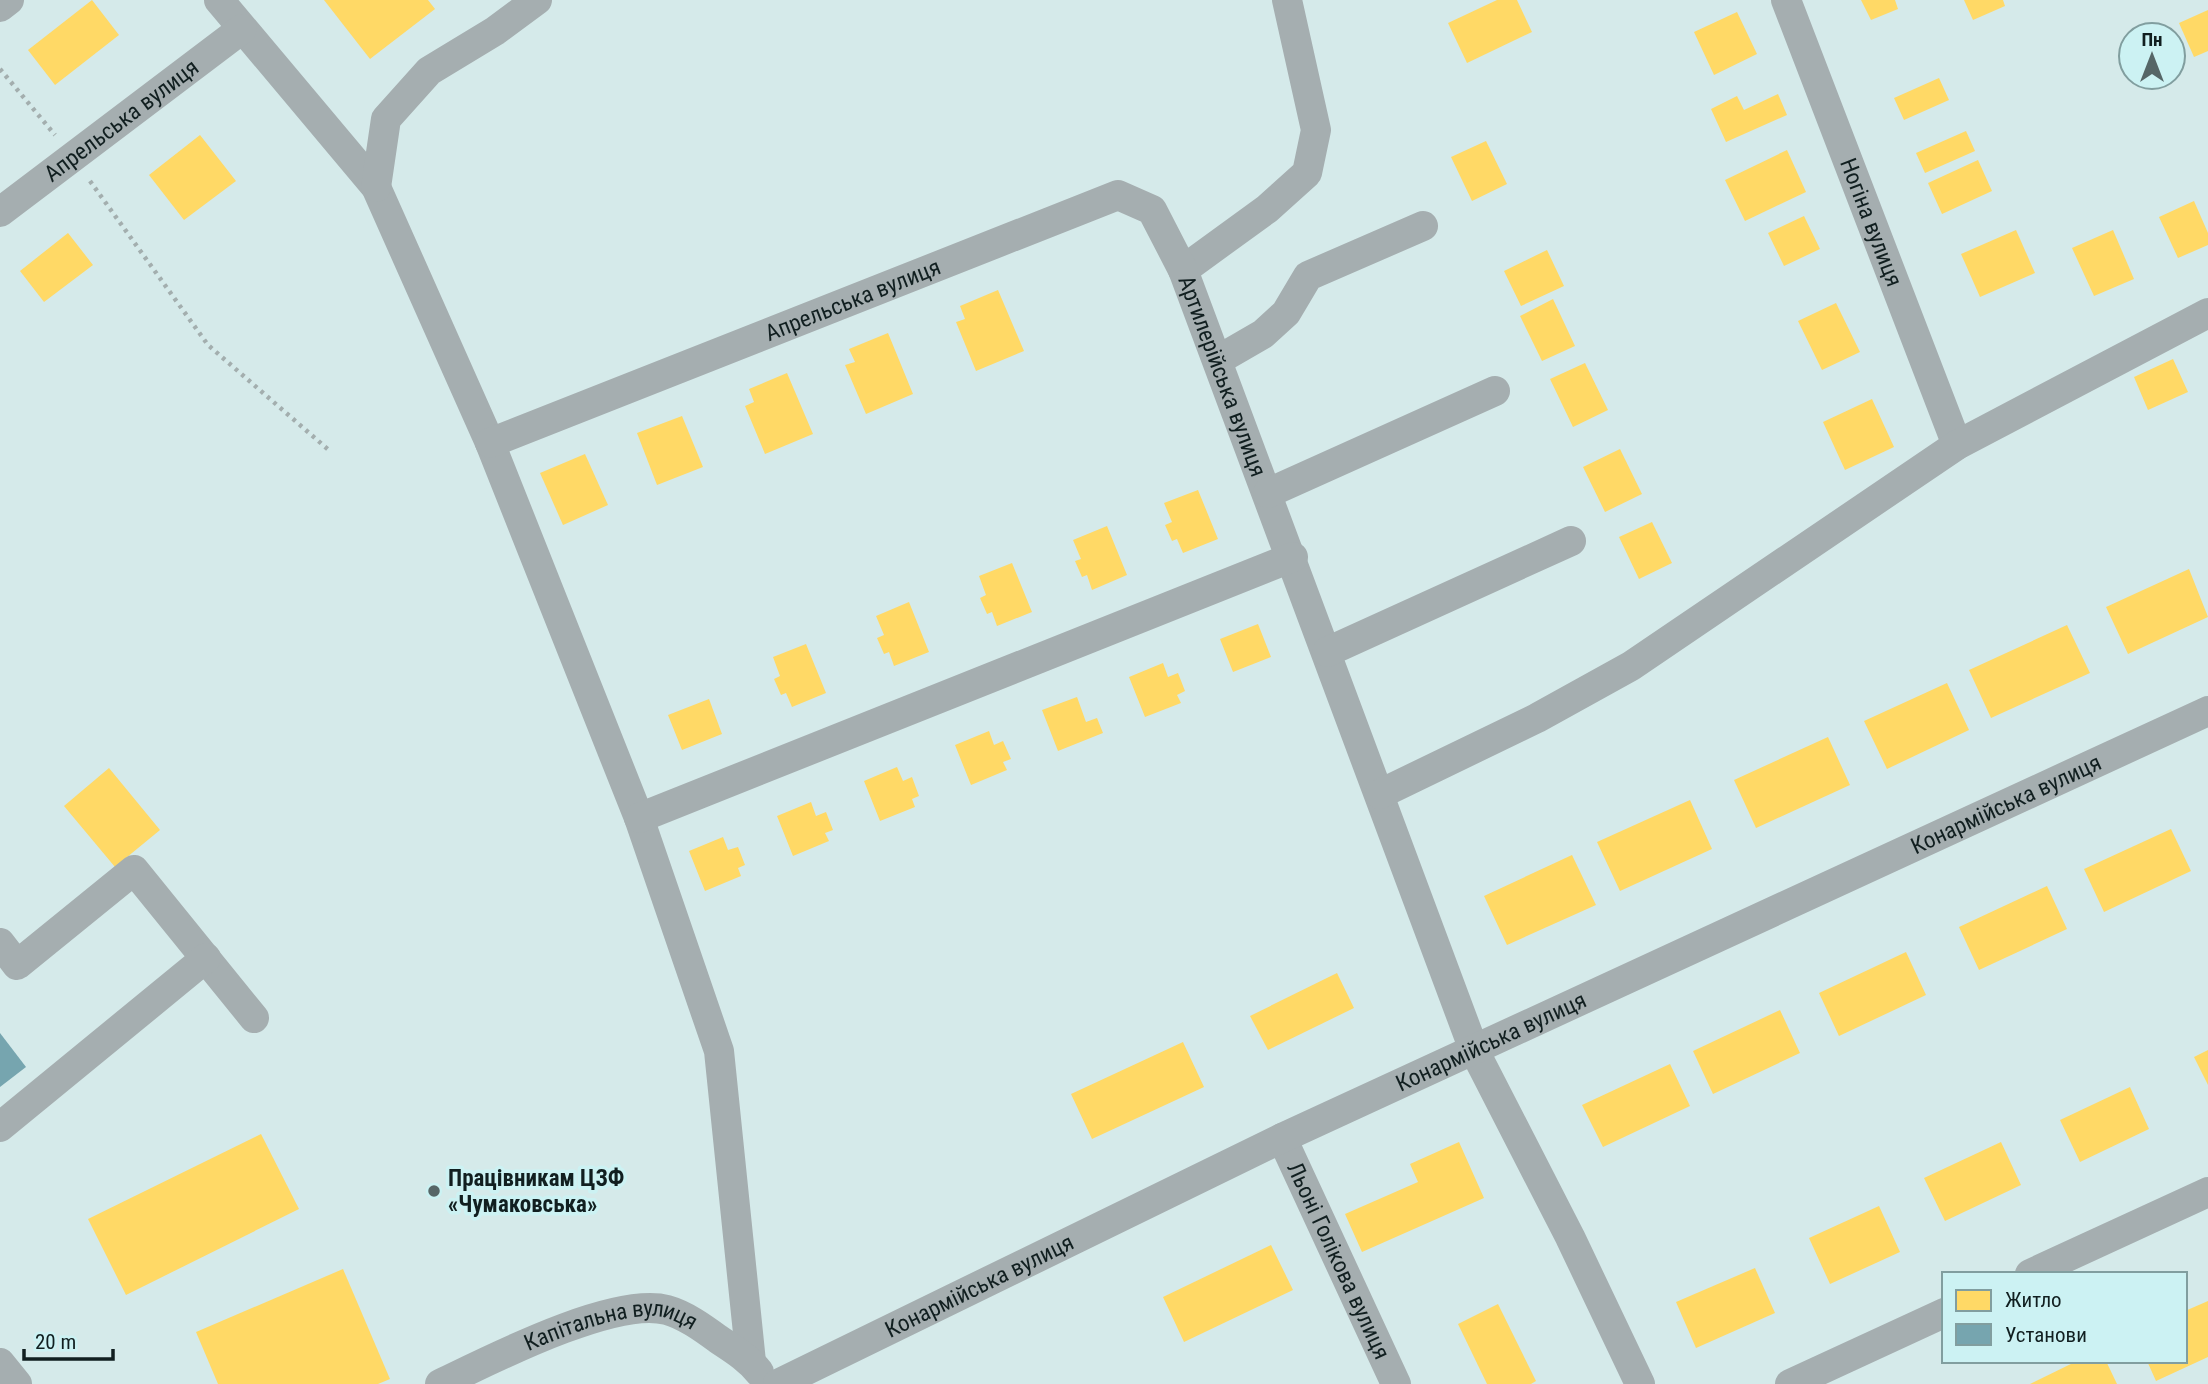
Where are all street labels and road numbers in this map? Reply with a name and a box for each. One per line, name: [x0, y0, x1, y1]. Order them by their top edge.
street label: Апрельська вулиця: [39, 54, 204, 188]
street label: Ногіна вулиця: [1834, 154, 1908, 290]
street label: Апрельська вулиця: [761, 253, 945, 347]
street label: Артилерійська вулиця: [1172, 272, 1272, 481]
street label: Конармійська вулиця: [1907, 749, 2106, 860]
street label: Конармійська вулиця: [1392, 987, 1591, 1098]
street label: Льоні Голікова вулиця: [1281, 1158, 1396, 1364]
street label: Конармійська вулиця: [881, 1229, 1078, 1344]
street label: Капітальна вулиця: [520, 1295, 702, 1357]

